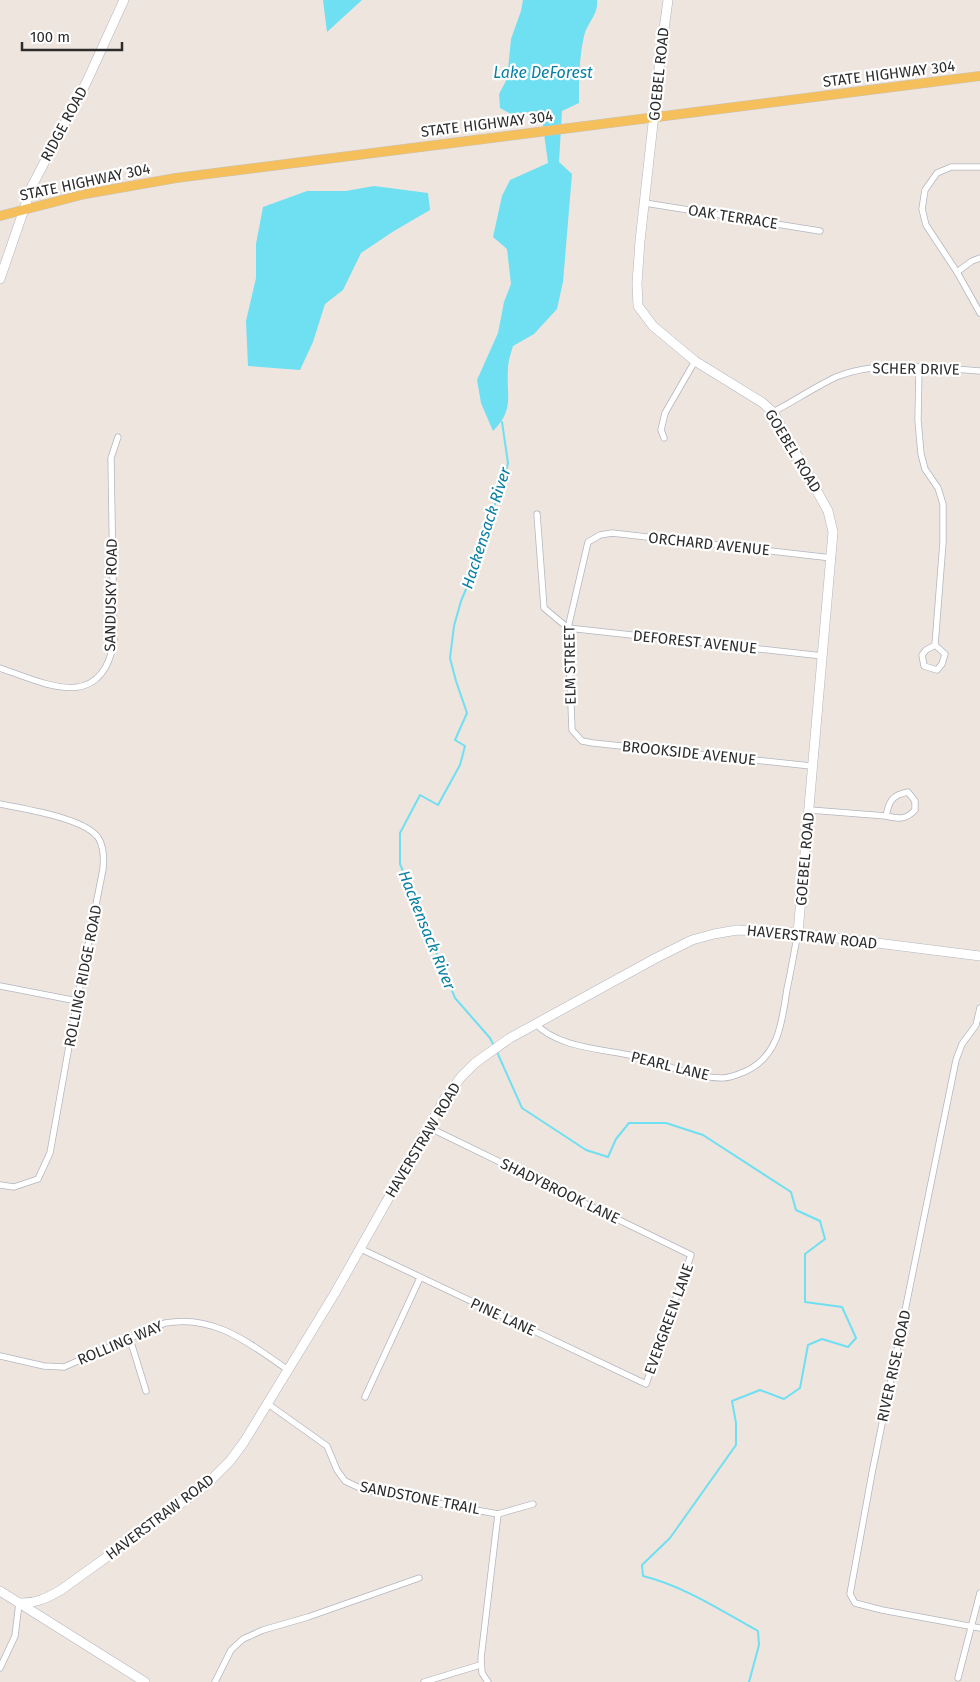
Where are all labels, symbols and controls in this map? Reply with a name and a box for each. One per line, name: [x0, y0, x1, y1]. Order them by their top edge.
scale bar: [22, 20, 122, 52]
street label: GOEBEL ROAD: [645, 26, 673, 122]
text: 100 m: [30, 28, 70, 46]
street label: STATE HIGHWAY 304: [822, 57, 956, 91]
water label: Lake DeForest: [493, 63, 593, 82]
street label: RIDGE ROAD: [37, 84, 91, 164]
street label: STATE HIGHWAY 304: [420, 107, 554, 141]
street label: STATE HIGHWAY 304: [18, 159, 152, 205]
street label: OAK TERRACE: [687, 201, 779, 233]
street label: SCHER DRIVE: [872, 359, 960, 379]
street label: GOEBEL ROAD: [761, 406, 825, 496]
water label: Hackensack River: [457, 464, 515, 591]
street label: ORCHARD AVENUE: [647, 529, 771, 559]
street label: SANDUSKY ROAD: [101, 538, 121, 652]
street label: ELM STREET: [560, 625, 580, 705]
street label: DEFOREST AVENUE: [632, 627, 758, 657]
street label: BROOKSIDE AVENUE: [621, 737, 757, 769]
street label: GOEBEL ROAD: [792, 811, 818, 907]
water label: Hackensack River: [394, 868, 460, 993]
street label: ROLLING RIDGE ROAD: [60, 903, 106, 1049]
street label: HAVERSTRAW ROAD: [746, 921, 878, 953]
street label: PEARL LANE: [629, 1048, 711, 1084]
street label: HAVERSTRAW ROAD: [382, 1079, 464, 1201]
street label: SHADYBROOK LANE: [497, 1154, 623, 1228]
street label: EVERGREEN LANE: [641, 1261, 697, 1377]
street label: PINE LANE: [468, 1294, 538, 1340]
street label: RIVER RISE ROAD: [873, 1308, 915, 1424]
street label: ROLLING WAY: [75, 1317, 166, 1369]
street label: HAVERSTRAW ROAD: [102, 1470, 218, 1564]
street label: SANDSTONE TRAIL: [359, 1478, 482, 1519]

